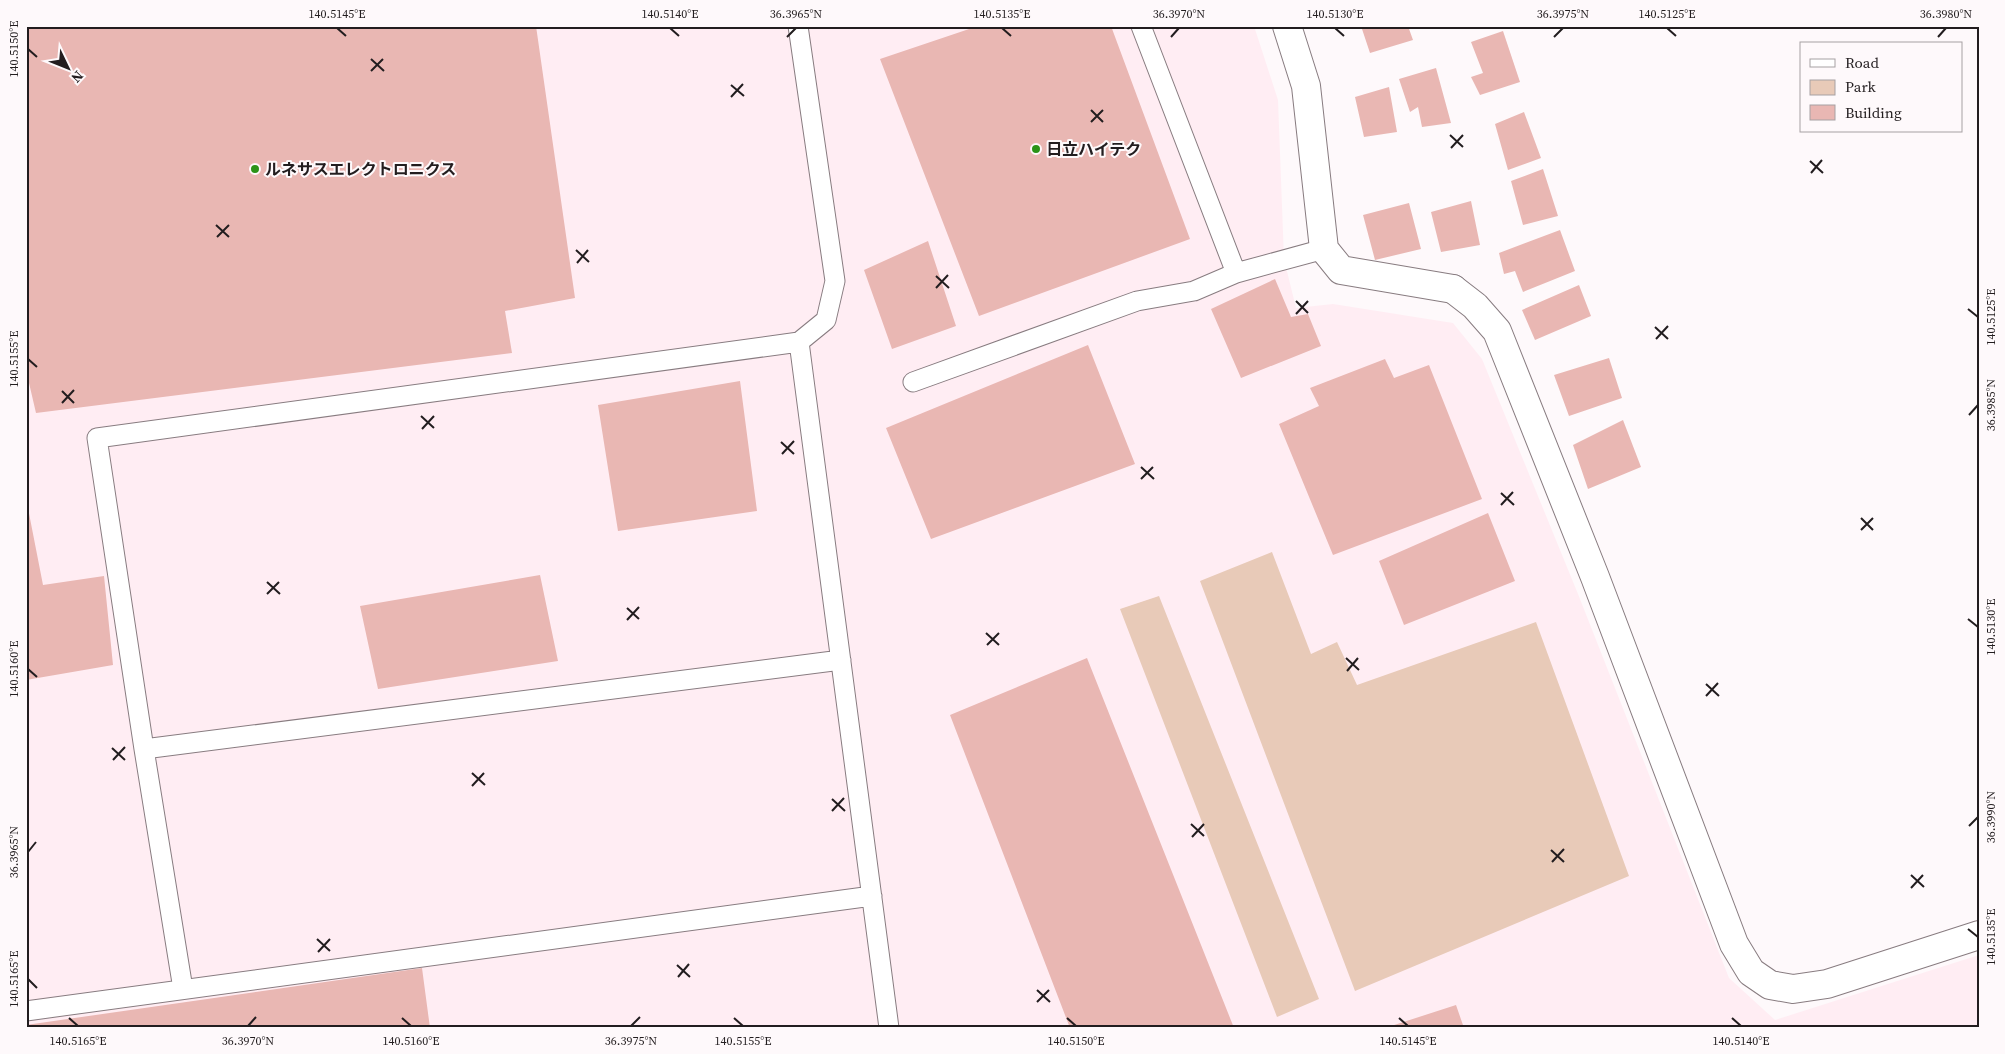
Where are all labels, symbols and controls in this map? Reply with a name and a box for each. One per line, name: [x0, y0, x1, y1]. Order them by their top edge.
text: 140.5145°E: [309, 6, 365, 22]
text: 140.5140°E: [642, 6, 698, 22]
text: 36.3965°N: [770, 6, 822, 22]
text: 140.5135°E: [974, 6, 1030, 22]
text: 36.3970°N: [1153, 6, 1205, 22]
text: 140.5130°E: [1307, 6, 1363, 22]
text: 36.3975°N: [1537, 6, 1589, 22]
text: 140.5125°E: [1639, 6, 1695, 22]
text: 36.3980°N: [1920, 6, 1972, 22]
text: 140.5150°E: [6, 21, 22, 77]
north arrow: [42, 42, 92, 92]
legend: [1800, 42, 1962, 132]
text: Road: [1845, 52, 1879, 73]
text: N: [67, 66, 88, 87]
text: Park: [1845, 76, 1877, 97]
text: Building: [1845, 102, 1902, 123]
place label: 日立ハイテク: [1046, 138, 1141, 160]
marker: 日立ハイテク: [1030, 143, 1042, 155]
place label: ルネサスエレクトロニクス: [265, 158, 456, 180]
marker: ルネサスエレクトロニクス: [249, 163, 261, 175]
text: 140.5125°E: [1983, 289, 1999, 345]
text: 140.5155°E: [6, 331, 22, 387]
text: 36.3985°N: [1983, 379, 1999, 431]
text: 140.5130°E: [1983, 599, 1999, 655]
text: 140.5160°E: [6, 641, 22, 697]
text: 36.3990°N: [1983, 791, 1999, 843]
text: 36.3965°N: [6, 826, 22, 878]
text: 140.5135°E: [1983, 909, 1999, 965]
text: 140.5165°E: [6, 951, 22, 1007]
text: 140.5165°E: [50, 1033, 106, 1049]
text: 36.3970°N: [222, 1033, 274, 1049]
text: 140.5160°E: [383, 1033, 439, 1049]
text: 36.3975°N: [605, 1033, 657, 1049]
text: 140.5155°E: [715, 1033, 771, 1049]
text: 140.5150°E: [1048, 1033, 1104, 1049]
text: 140.5145°E: [1380, 1033, 1436, 1049]
text: 140.5140°E: [1713, 1033, 1769, 1049]

